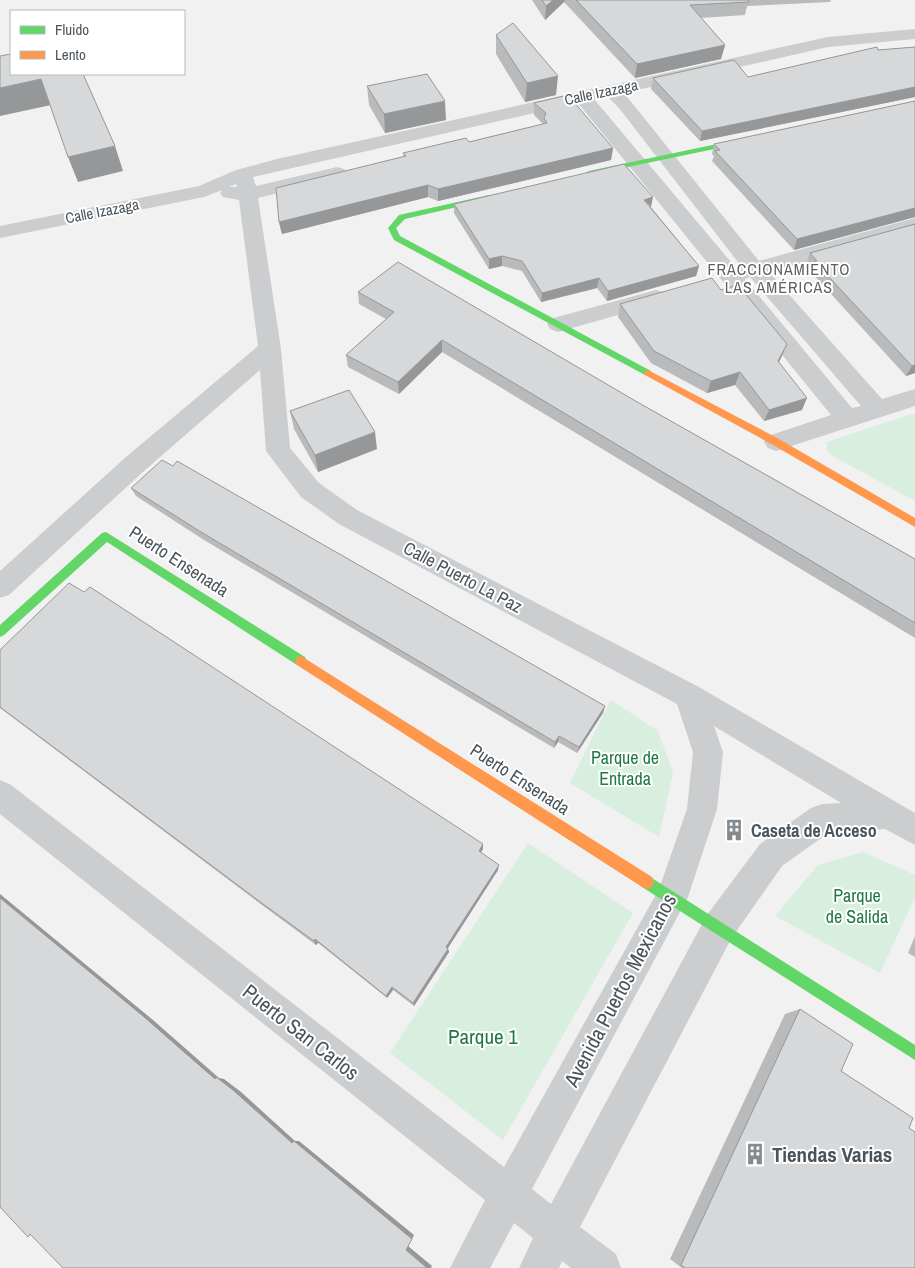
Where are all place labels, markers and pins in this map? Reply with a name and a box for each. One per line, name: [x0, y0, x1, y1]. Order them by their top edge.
building icon: Caseta de Acceso: [721, 817, 747, 843]
place label: Caseta de Acceso: [751, 818, 877, 843]
place label: Tiendas Varias: [772, 1140, 892, 1169]
building icon: Tiendas Varias: [742, 1141, 768, 1167]

